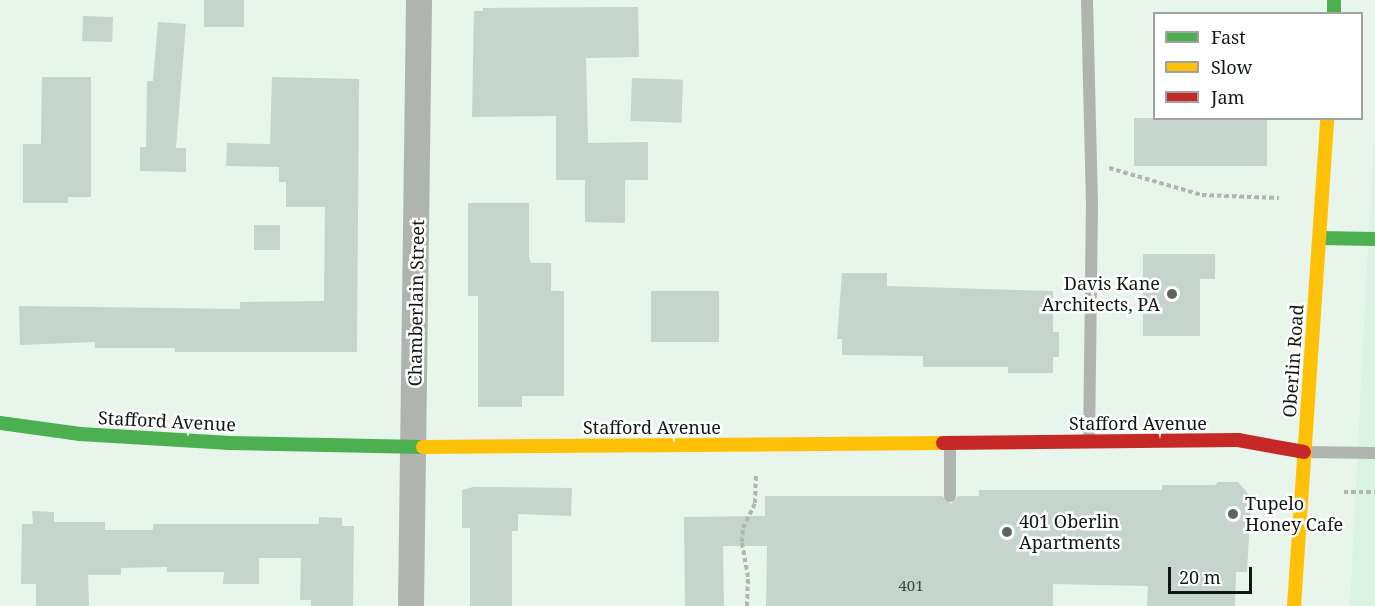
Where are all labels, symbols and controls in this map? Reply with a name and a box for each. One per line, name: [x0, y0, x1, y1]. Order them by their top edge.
legend: [1153, 12, 1363, 120]
text: Fast: [1211, 25, 1246, 49]
text: Slow: [1211, 55, 1252, 79]
text: Jam: [1211, 85, 1245, 109]
street label: Chamberlain Street: [404, 219, 428, 387]
place label: Davis Kane Architects, PA: [1042, 273, 1160, 316]
marker: Davis Kane Architects, PA: [1165, 287, 1179, 301]
street label: Oberlin Road: [1278, 304, 1308, 418]
street label: Stafford Avenue: [98, 407, 236, 435]
street label: Stafford Avenue: [1069, 412, 1207, 434]
street label: Stafford Avenue: [583, 416, 721, 438]
place label: Tupelo Honey Cafe: [1245, 493, 1343, 536]
marker: Tupelo Honey Cafe: [1226, 507, 1240, 521]
place label: 401 Oberlin Apartments: [1019, 511, 1120, 554]
marker: 401 Oberlin Apartments: [1000, 525, 1014, 539]
scale bar: [1171, 555, 1255, 593]
text: 20 m: [1179, 565, 1221, 589]
house number: 401: [898, 577, 924, 595]

